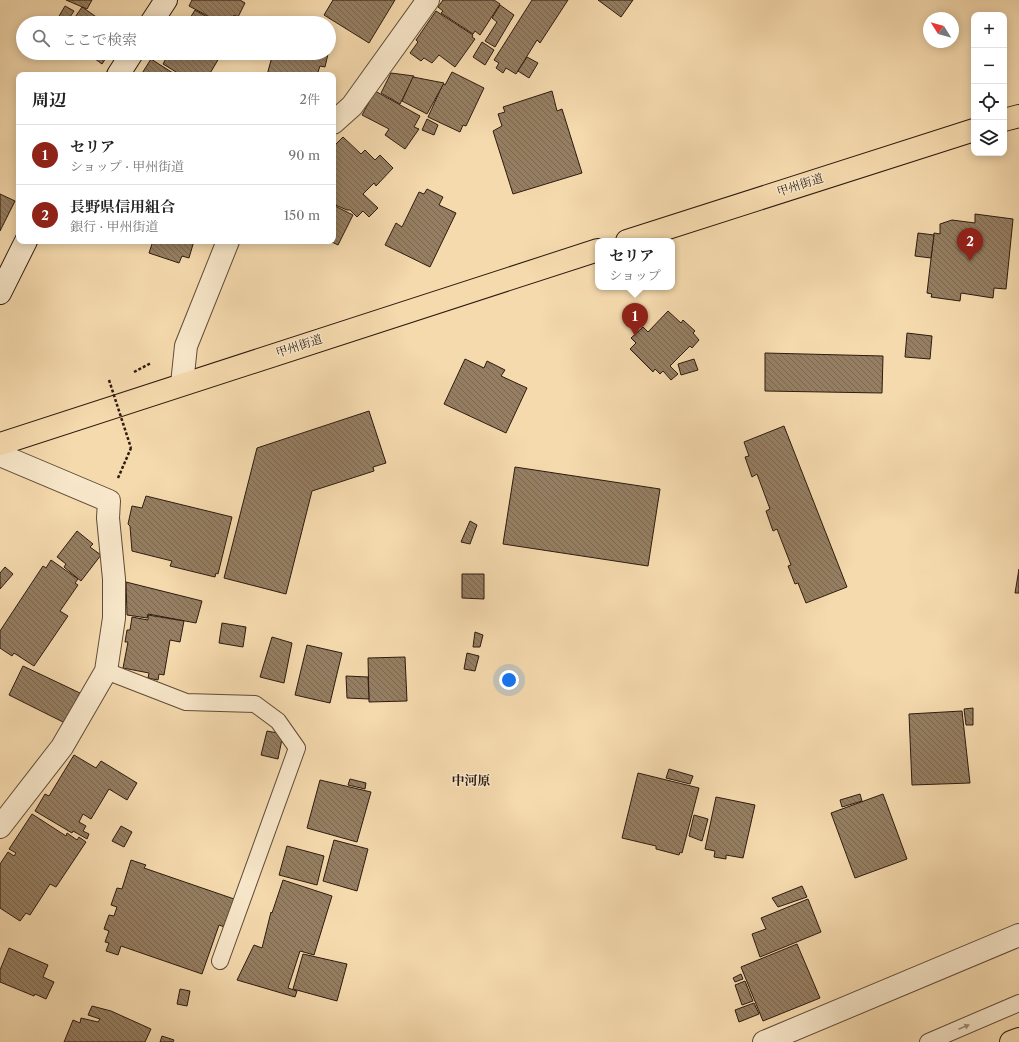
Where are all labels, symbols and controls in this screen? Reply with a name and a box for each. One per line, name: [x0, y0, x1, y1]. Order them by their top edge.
north arrow: [923, 12, 959, 48]
map controls: [971, 12, 1007, 156]
button: +: [971, 12, 1007, 48]
search box: [16, 16, 336, 60]
icon: search: [30, 27, 52, 49]
text: ここで検索: [62, 30, 137, 49]
button: −: [971, 48, 1007, 84]
button: locate: [971, 84, 1007, 120]
text: 周辺: [32, 90, 66, 110]
text: 2件: [300, 91, 320, 107]
button: layers: [971, 120, 1007, 156]
text: セリア: [70, 137, 115, 156]
text: 1: [42, 147, 48, 163]
text: 90 m: [289, 147, 320, 163]
text: ショップ · 甲州街道: [70, 158, 184, 174]
street label: 甲州街道: [775, 170, 825, 199]
text: 長野県信用組合: [70, 197, 175, 216]
text: 2: [41, 207, 49, 223]
text: 150 m: [284, 207, 320, 223]
text: 銀行 · 甲州街道: [70, 218, 159, 234]
pin: 2: [957, 228, 983, 261]
popup: [595, 238, 675, 290]
text: セリア: [609, 246, 654, 265]
text: ショップ: [609, 267, 661, 283]
pin: 1: [622, 303, 648, 336]
street label: 甲州街道: [274, 331, 324, 360]
your location: [499, 670, 519, 690]
district label: 中河原: [451, 772, 491, 788]
one-way arrow: [958, 1023, 970, 1029]

